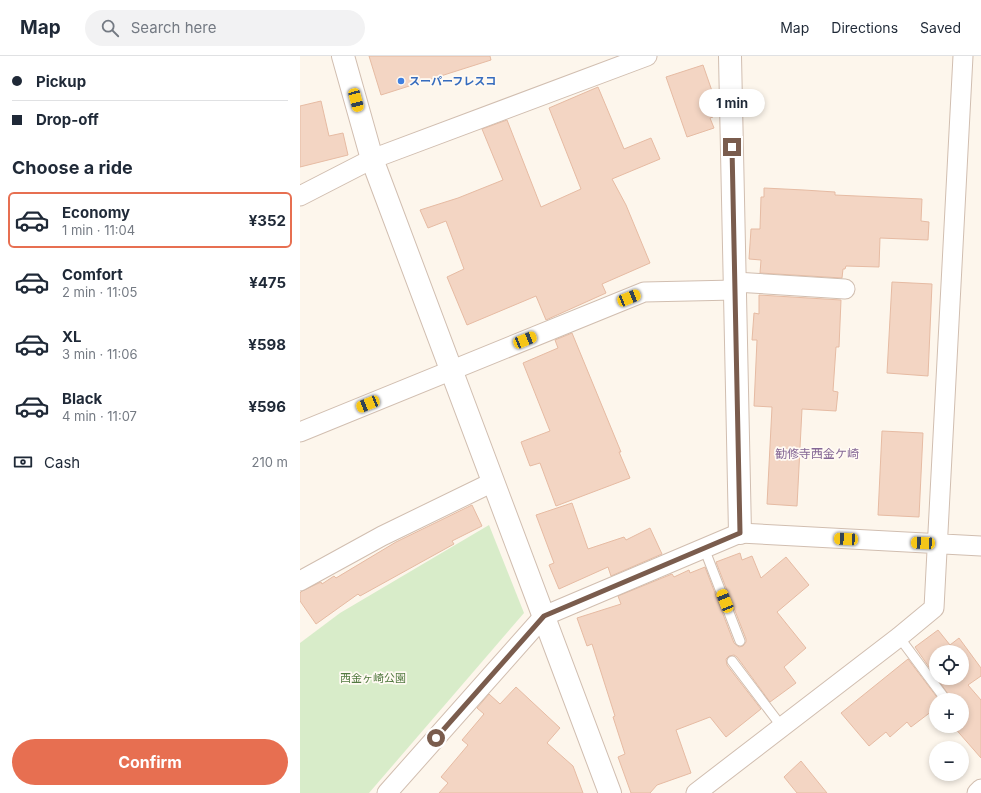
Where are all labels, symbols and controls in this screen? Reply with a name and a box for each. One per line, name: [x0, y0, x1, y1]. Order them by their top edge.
search box: [85, 10, 365, 46]
text: Map: [20, 16, 61, 39]
icon: search: [99, 17, 121, 39]
text: Search here: [131, 18, 216, 37]
text: Map: [780, 19, 809, 36]
text: Directions: [831, 19, 898, 36]
text: Saved: [920, 19, 961, 36]
text: Pickup: [36, 72, 86, 91]
place label: スーパーフレスコ: [409, 74, 496, 88]
marker: スーパーフレスコ: [396, 76, 406, 86]
car: [347, 87, 365, 113]
callout: 1 min: [699, 89, 765, 117]
text: 1 min: [716, 95, 748, 111]
text: Drop-off: [36, 110, 99, 129]
route end: [723, 138, 741, 156]
text: Choose a ride: [12, 157, 133, 178]
icon: car: [14, 202, 50, 238]
text: Economy: [62, 203, 130, 222]
text: ¥352: [249, 211, 286, 230]
text: 1 min · 11:04: [62, 222, 135, 238]
icon: car: [14, 264, 50, 300]
text: Comfort: [62, 265, 123, 284]
text: ¥475: [249, 273, 286, 292]
text: 2 min · 11:05: [62, 284, 137, 300]
car: [616, 288, 642, 308]
icon: car: [14, 326, 50, 362]
text: XL: [62, 327, 82, 346]
car: [512, 330, 538, 350]
text: ¥598: [248, 335, 286, 354]
text: 3 min · 11:06: [62, 346, 138, 362]
icon: car: [14, 388, 50, 424]
text: Black: [62, 389, 102, 408]
car: [355, 394, 381, 414]
text: ¥596: [248, 397, 286, 416]
text: 4 min · 11:07: [62, 408, 137, 424]
district label: 勧修寺西金ケ崎: [775, 446, 859, 461]
icon: cash: [12, 451, 34, 473]
text: Cash: [44, 453, 80, 472]
text: 210 m: [252, 454, 288, 470]
car: [834, 532, 858, 546]
car: [911, 536, 935, 550]
car: [715, 588, 735, 614]
map controls: [929, 645, 969, 781]
button: locate: [929, 645, 969, 685]
park label: 西金ヶ崎公園: [340, 671, 406, 685]
button: +: [929, 693, 969, 733]
route start: [427, 729, 445, 747]
button: Confirm: [12, 739, 288, 785]
button: −: [929, 741, 969, 781]

